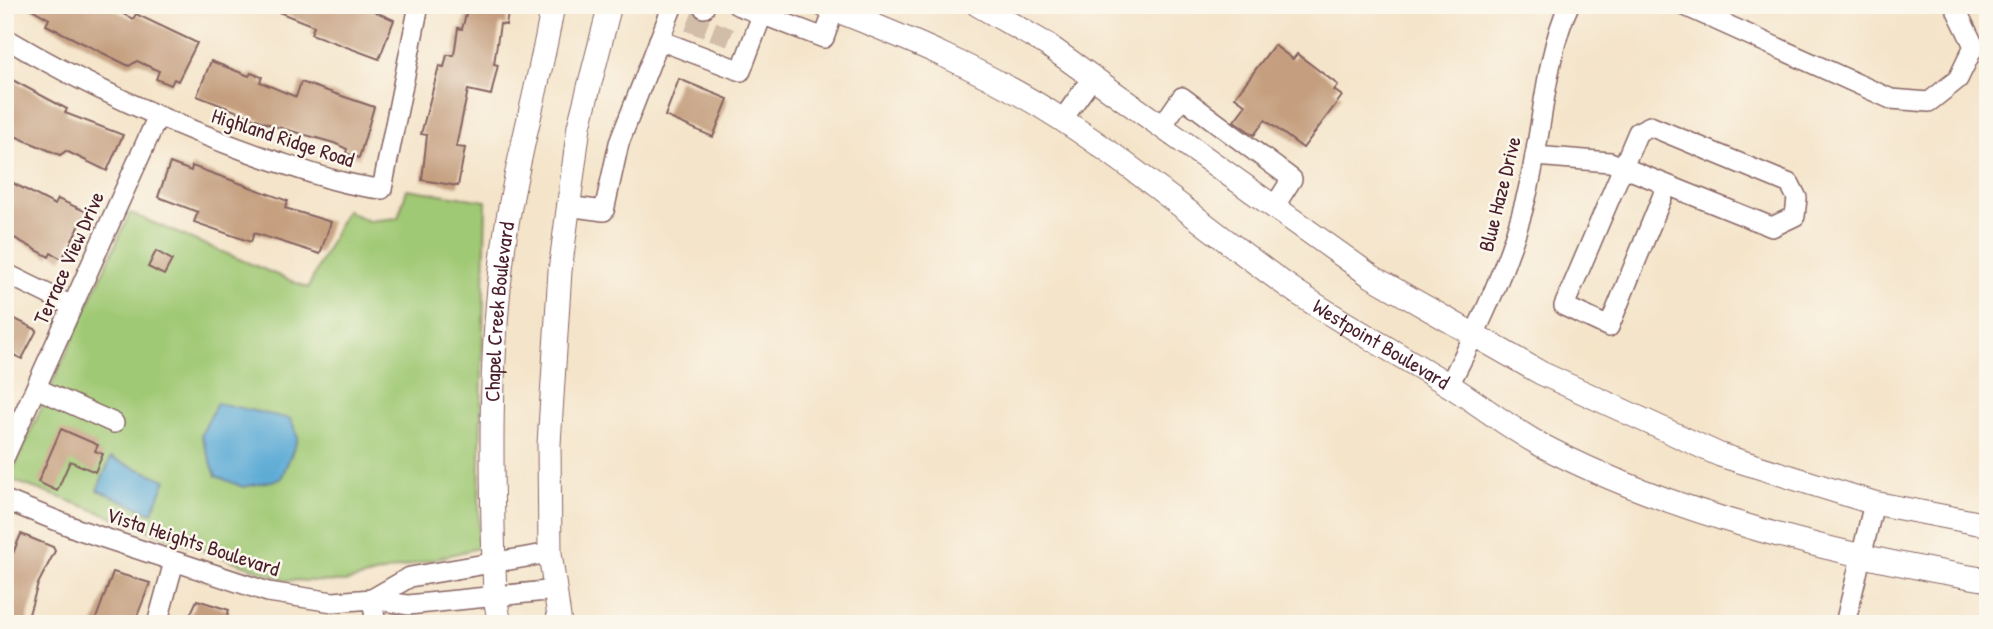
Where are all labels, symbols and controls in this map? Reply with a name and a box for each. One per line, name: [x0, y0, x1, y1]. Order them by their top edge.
street label: Highland Ridge Road: [208, 101, 358, 174]
street label: Blue Haze Drive: [1471, 133, 1528, 254]
street label: Terrace View Drive: [26, 187, 111, 329]
street label: Chapel Creek Boulevard: [477, 219, 521, 402]
street label: Westpoint Boulevard: [1307, 292, 1455, 396]
street label: Vista Heights Boulevard: [103, 500, 283, 583]

